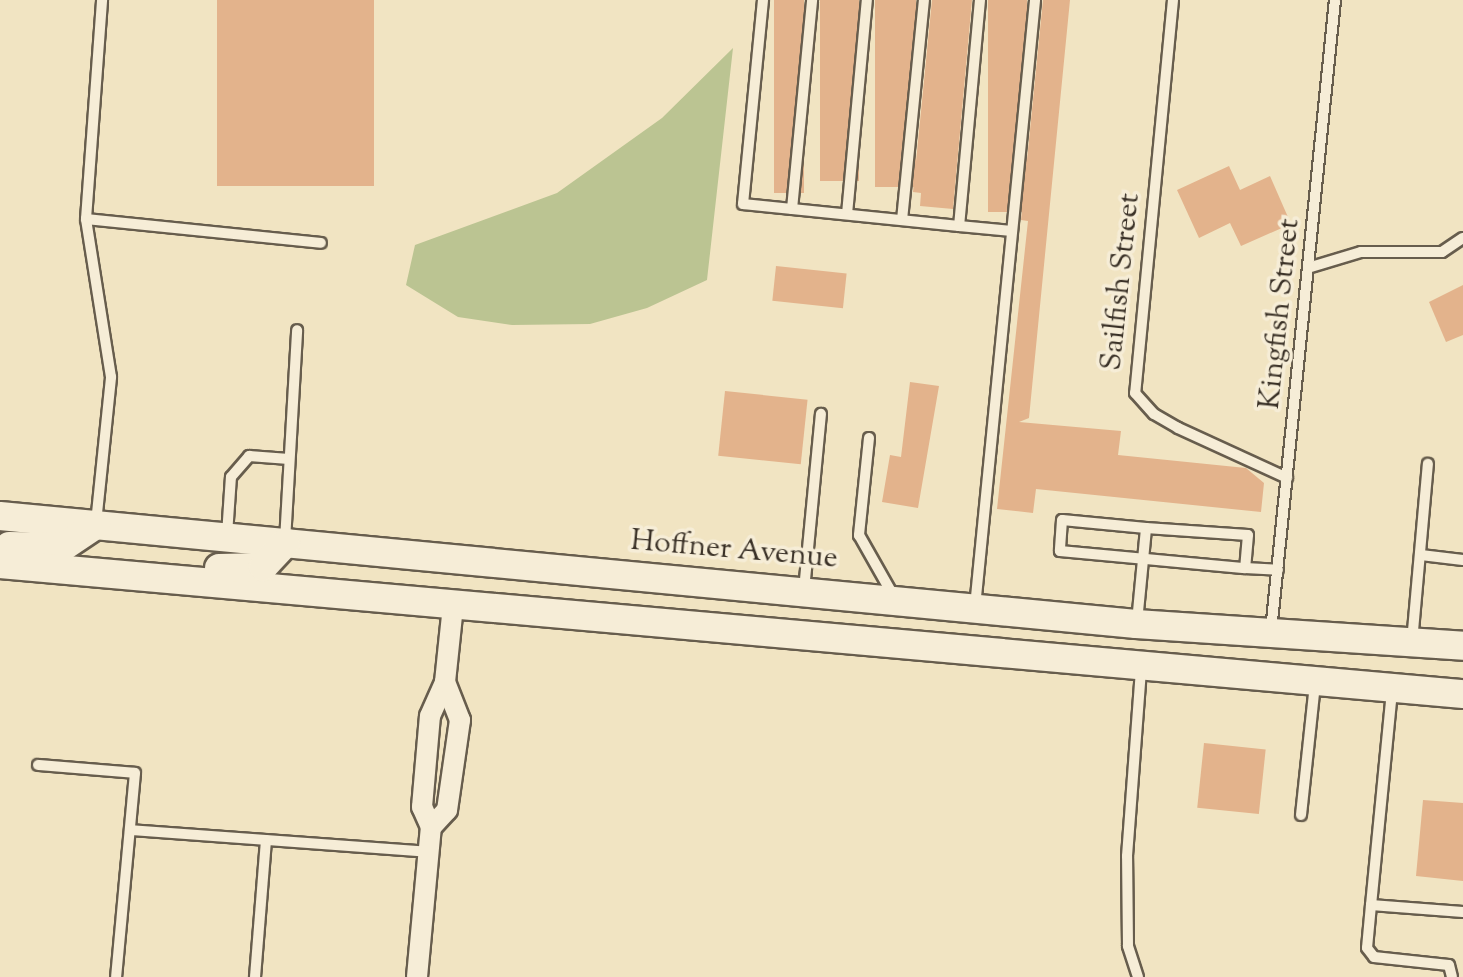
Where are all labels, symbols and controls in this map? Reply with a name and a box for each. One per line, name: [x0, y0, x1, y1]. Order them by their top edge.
street label: Sailfish Street: [1095, 192, 1149, 372]
street label: Kingfish Street: [1253, 217, 1309, 411]
street label: Hoffner Avenue: [629, 524, 839, 578]

